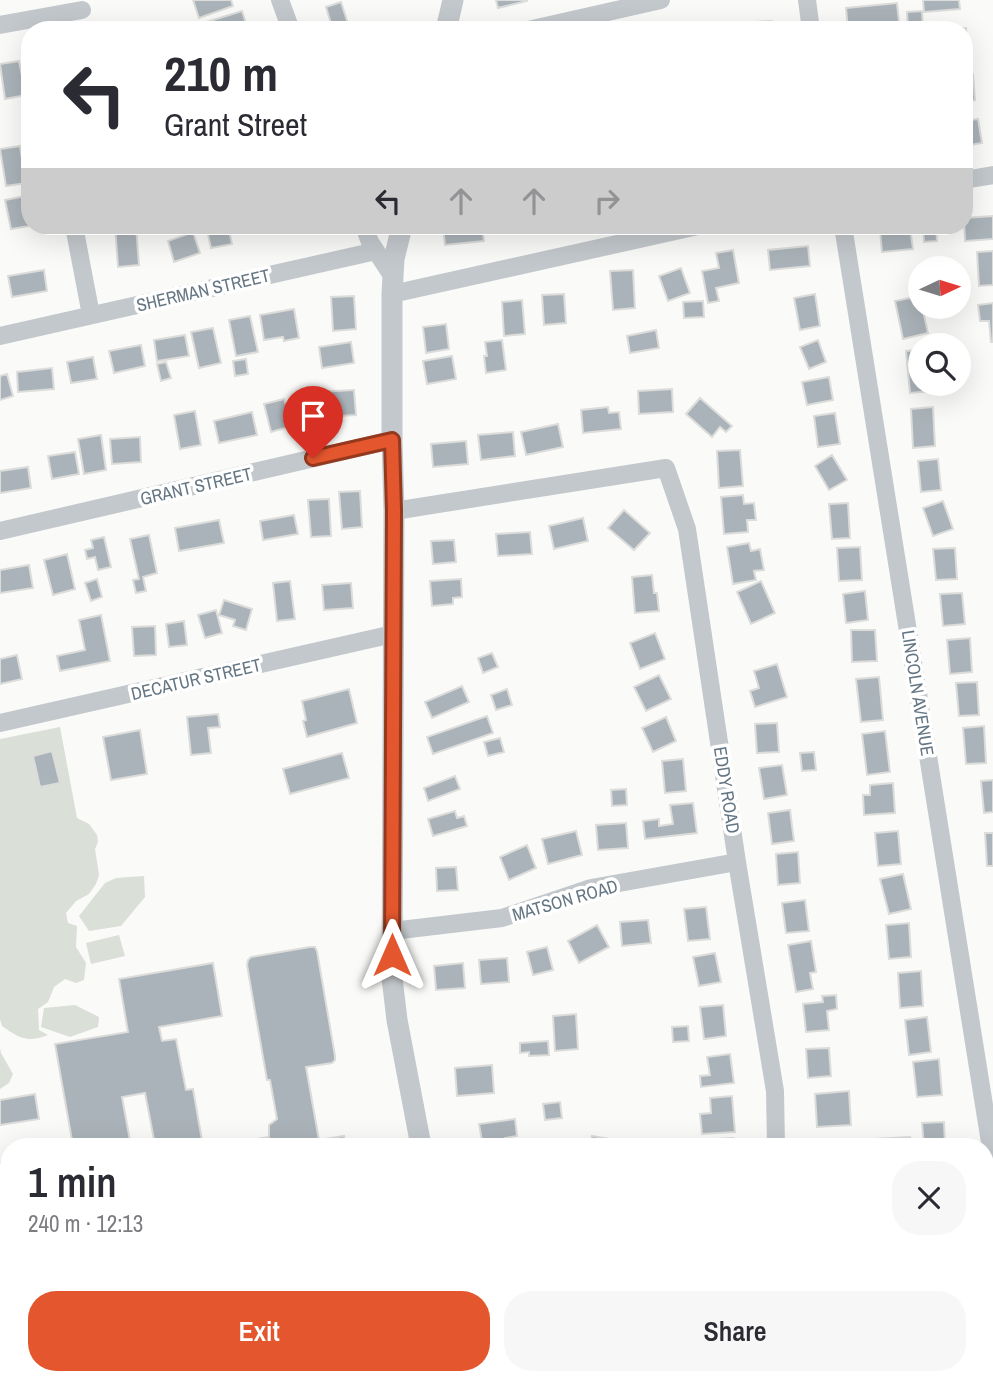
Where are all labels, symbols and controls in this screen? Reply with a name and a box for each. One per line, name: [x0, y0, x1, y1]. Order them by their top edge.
text: 210 m: [164, 40, 278, 106]
icon: left: [49, 49, 140, 140]
text: Grant Street: [164, 103, 307, 146]
icon: left: [369, 182, 407, 220]
icon: ahead: [442, 182, 480, 220]
icon: ahead: [515, 182, 553, 220]
icon: right: [588, 182, 626, 220]
north arrow: [908, 256, 971, 318]
map controls: [908, 256, 971, 396]
street label: SHERMAN STREET: [134, 263, 272, 317]
button: search: [908, 333, 971, 396]
pin: [283, 386, 343, 458]
icon: arrive: [294, 397, 332, 435]
street label: GRANT STREET: [138, 461, 254, 511]
street label: LINCOLN AVENUE: [896, 628, 940, 758]
street label: DECATUR STREET: [129, 652, 263, 706]
street label: EDDY ROAD: [708, 745, 746, 835]
street label: MATSON ROAD: [509, 873, 621, 927]
position arrow: [355, 918, 429, 992]
text: 1 min: [28, 1154, 117, 1210]
button: close: [892, 1161, 966, 1235]
text: 240 m · 12:13: [28, 1208, 143, 1239]
button: Exit: [28, 1291, 490, 1371]
button: Share: [504, 1291, 966, 1371]

